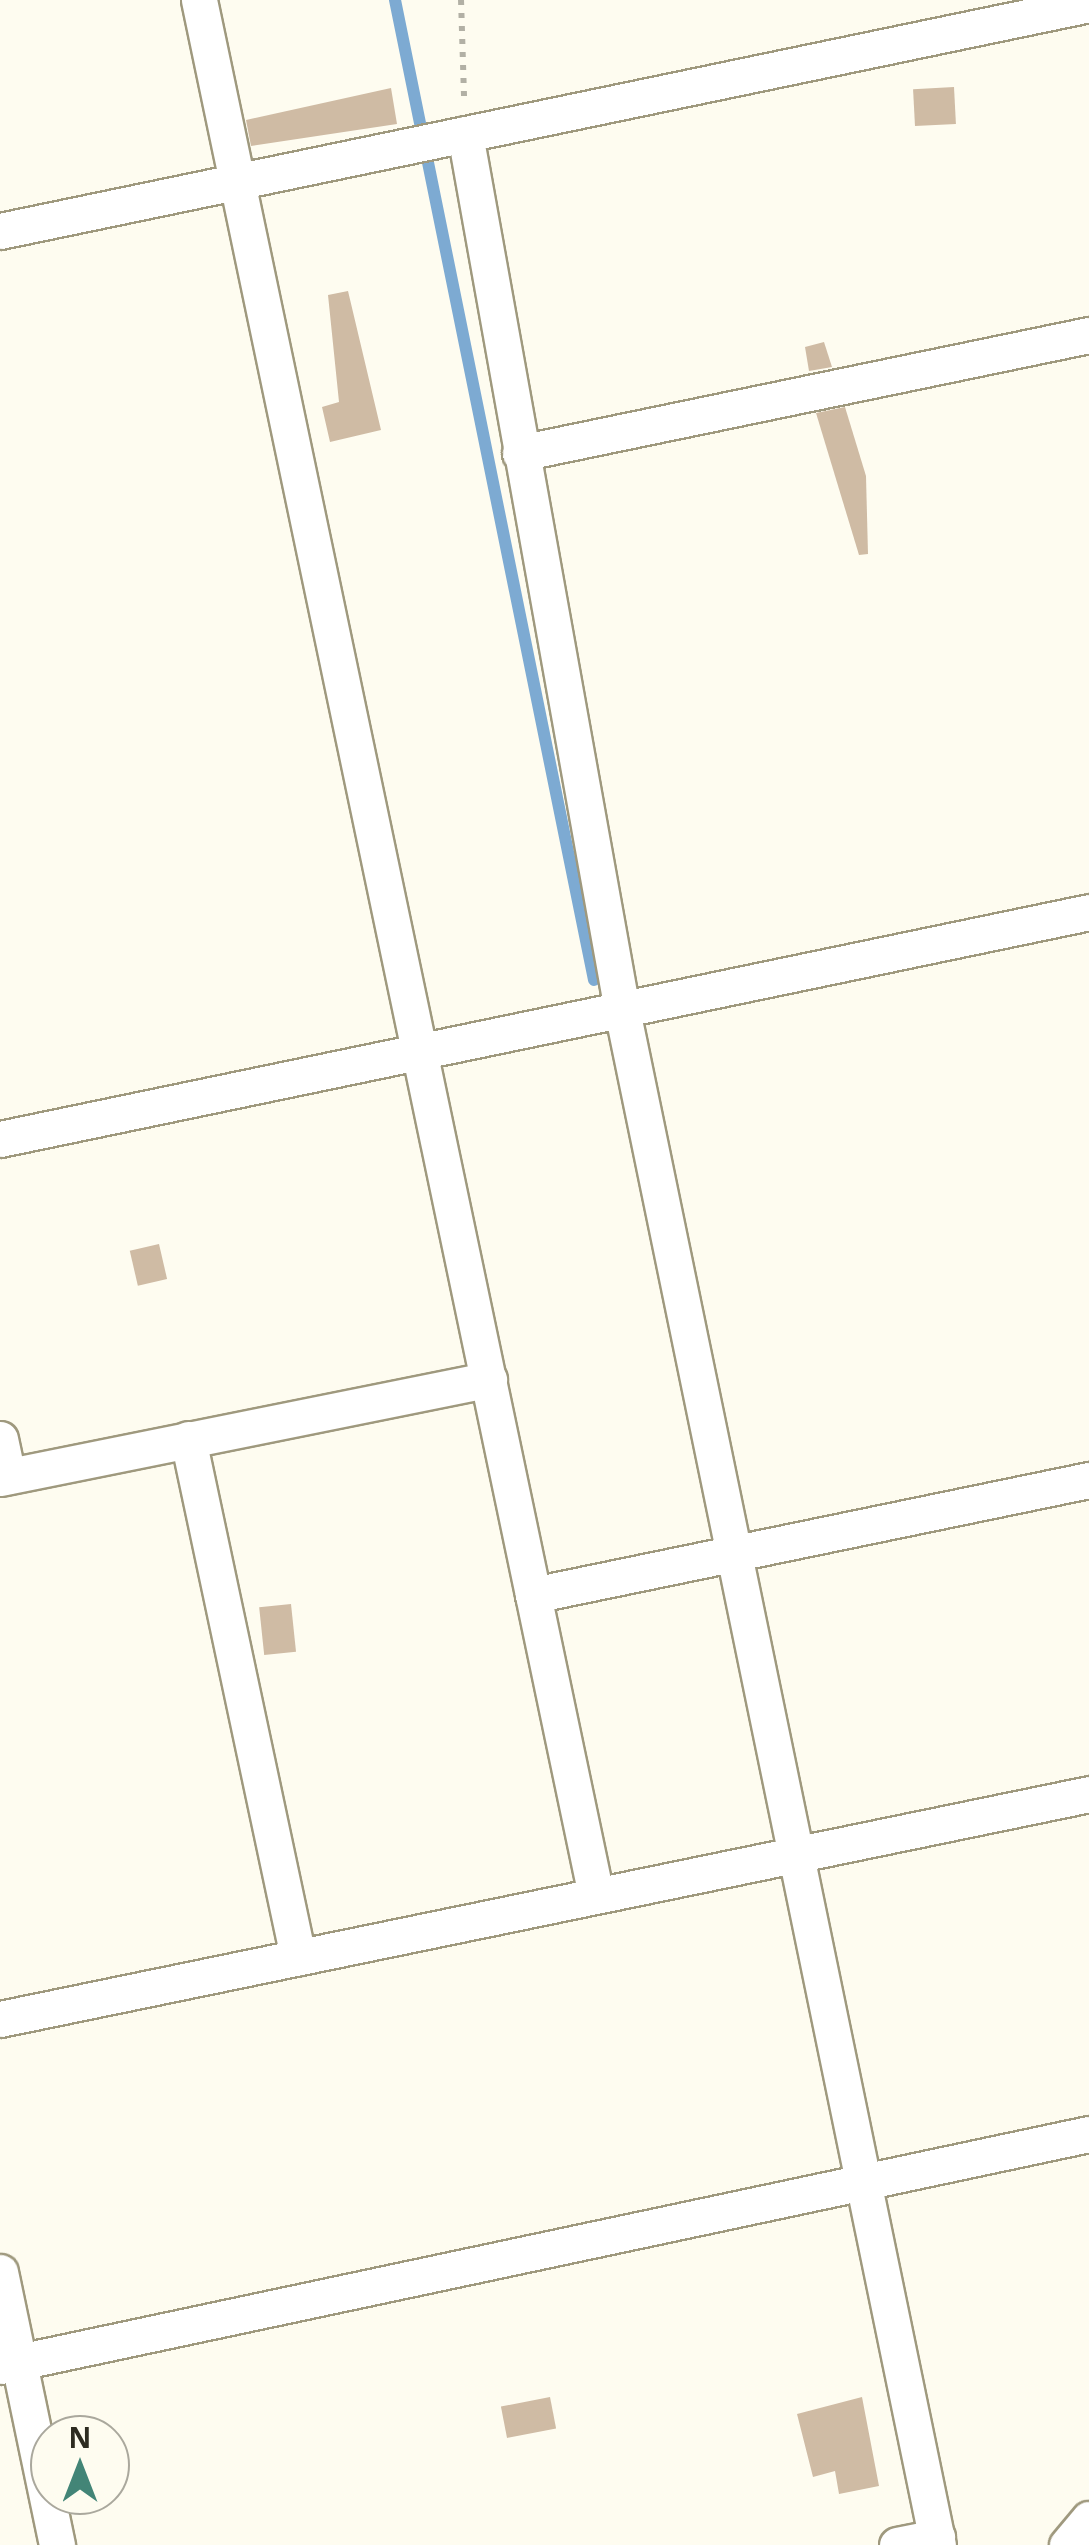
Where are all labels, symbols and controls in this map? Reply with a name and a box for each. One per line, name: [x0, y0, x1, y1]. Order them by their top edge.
north arrow: [30, 2415, 130, 2515]
text: N: [69, 2418, 91, 2456]

